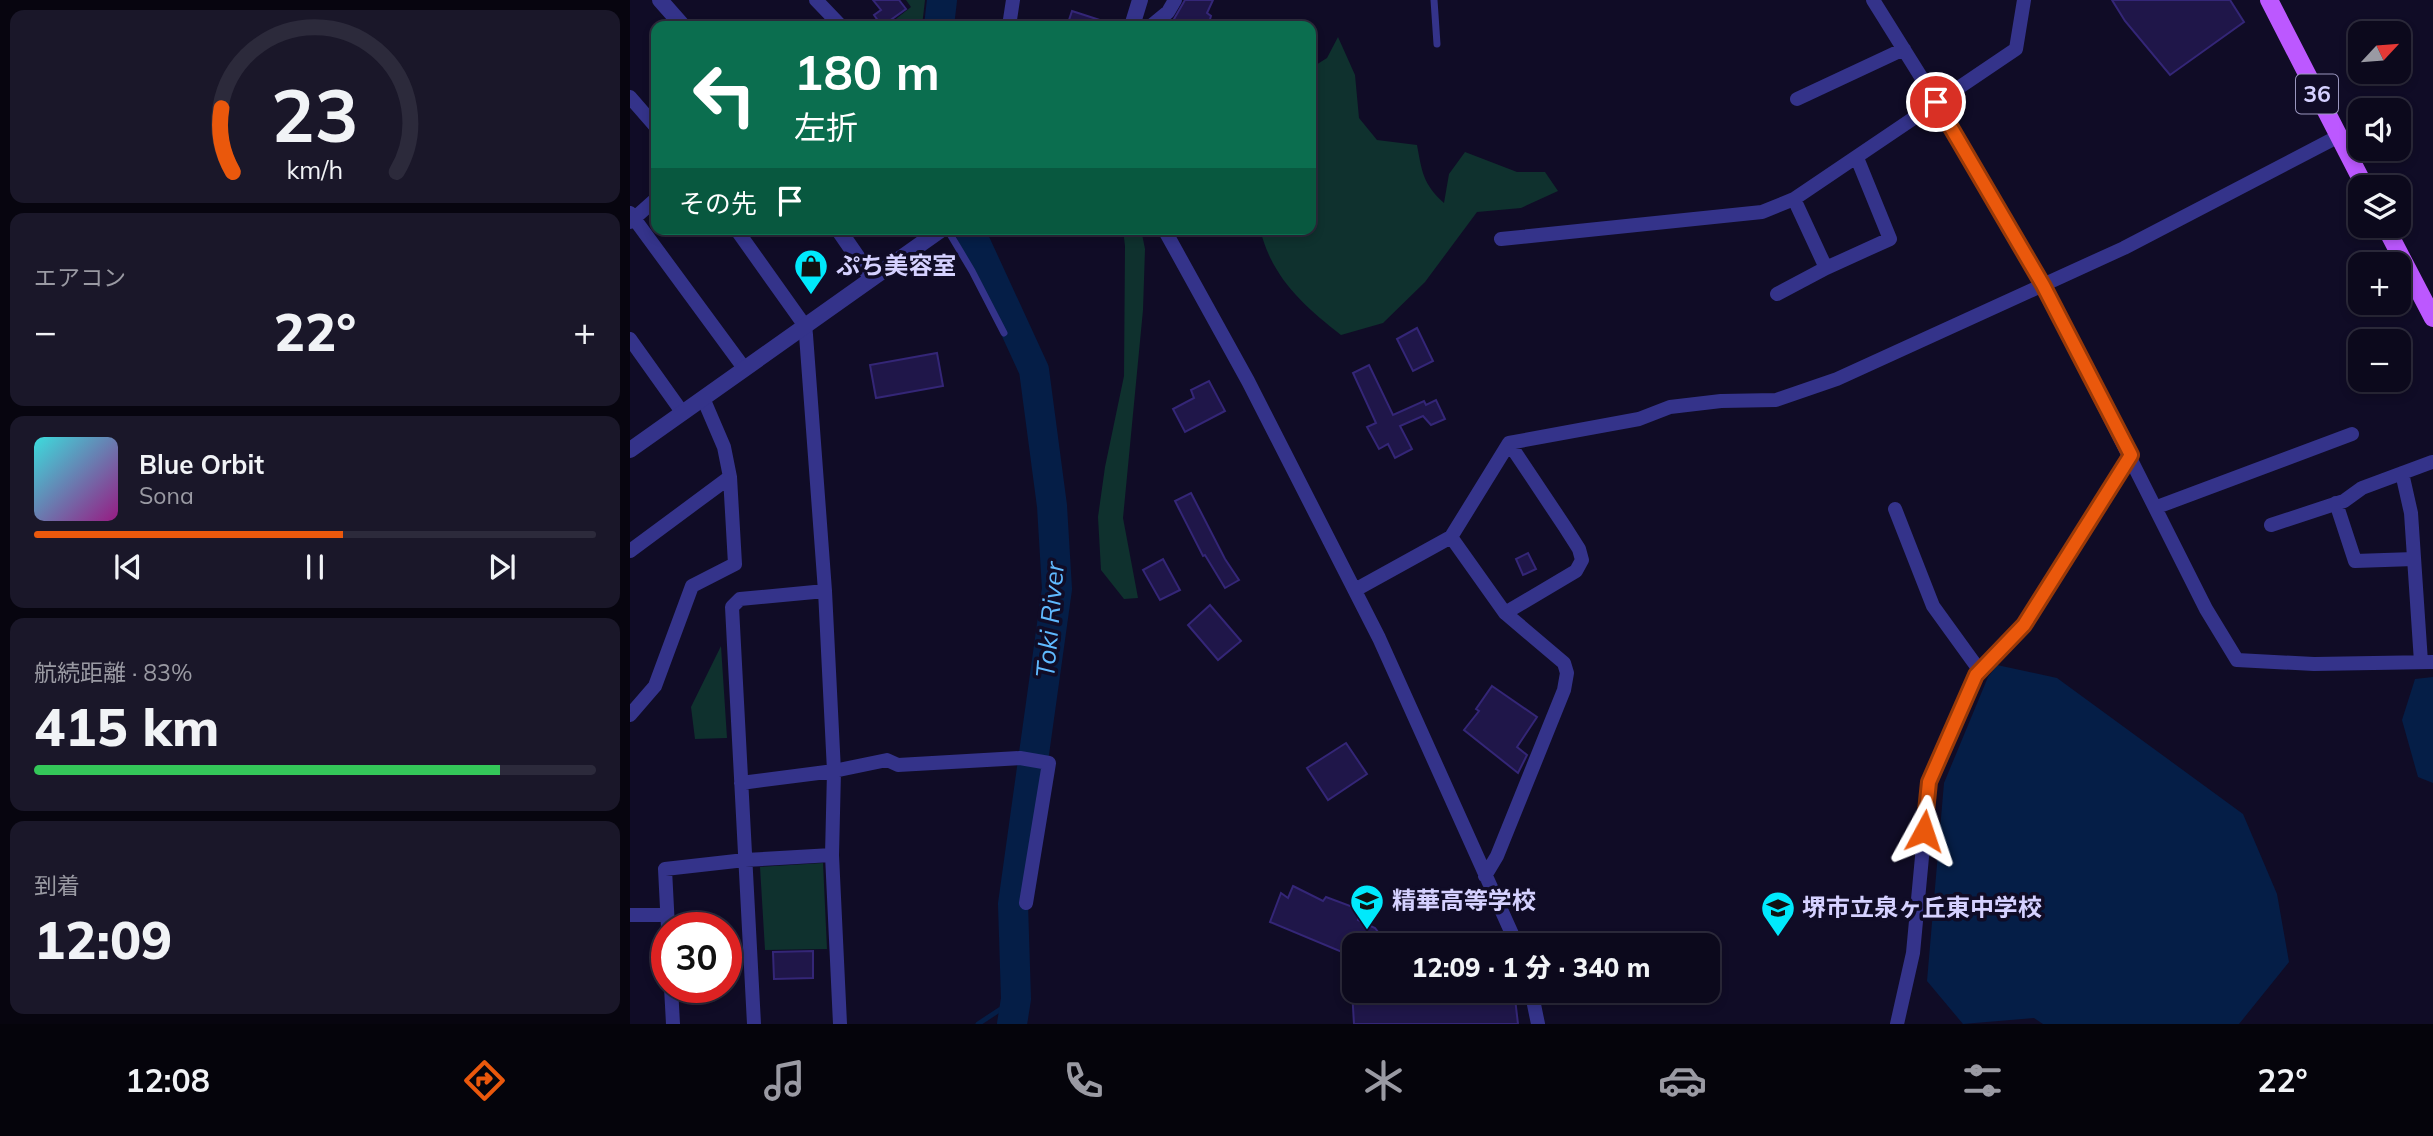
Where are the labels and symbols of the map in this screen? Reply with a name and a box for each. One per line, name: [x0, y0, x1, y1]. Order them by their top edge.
north arrow: [2348, 21, 2412, 84]
pin: [1906, 72, 1966, 132]
road number: 36: [2296, 74, 2338, 114]
shop icon: ぷち美容室: [792, 247, 830, 296]
place label: ぷち美容室: [836, 250, 956, 280]
water label: Toki River: [1028, 559, 1071, 679]
position arrow: [1887, 794, 1961, 868]
school or university icon: 精華高等学校: [1348, 882, 1386, 931]
place label: 精華高等学校: [1392, 885, 1536, 915]
school or university icon: 堺市立泉ヶ丘東中学校: [1759, 889, 1797, 938]
place label: 堺市立泉ヶ丘東中学校: [1802, 892, 2042, 922]
speed limit sign: 30: [651, 912, 742, 1003]

